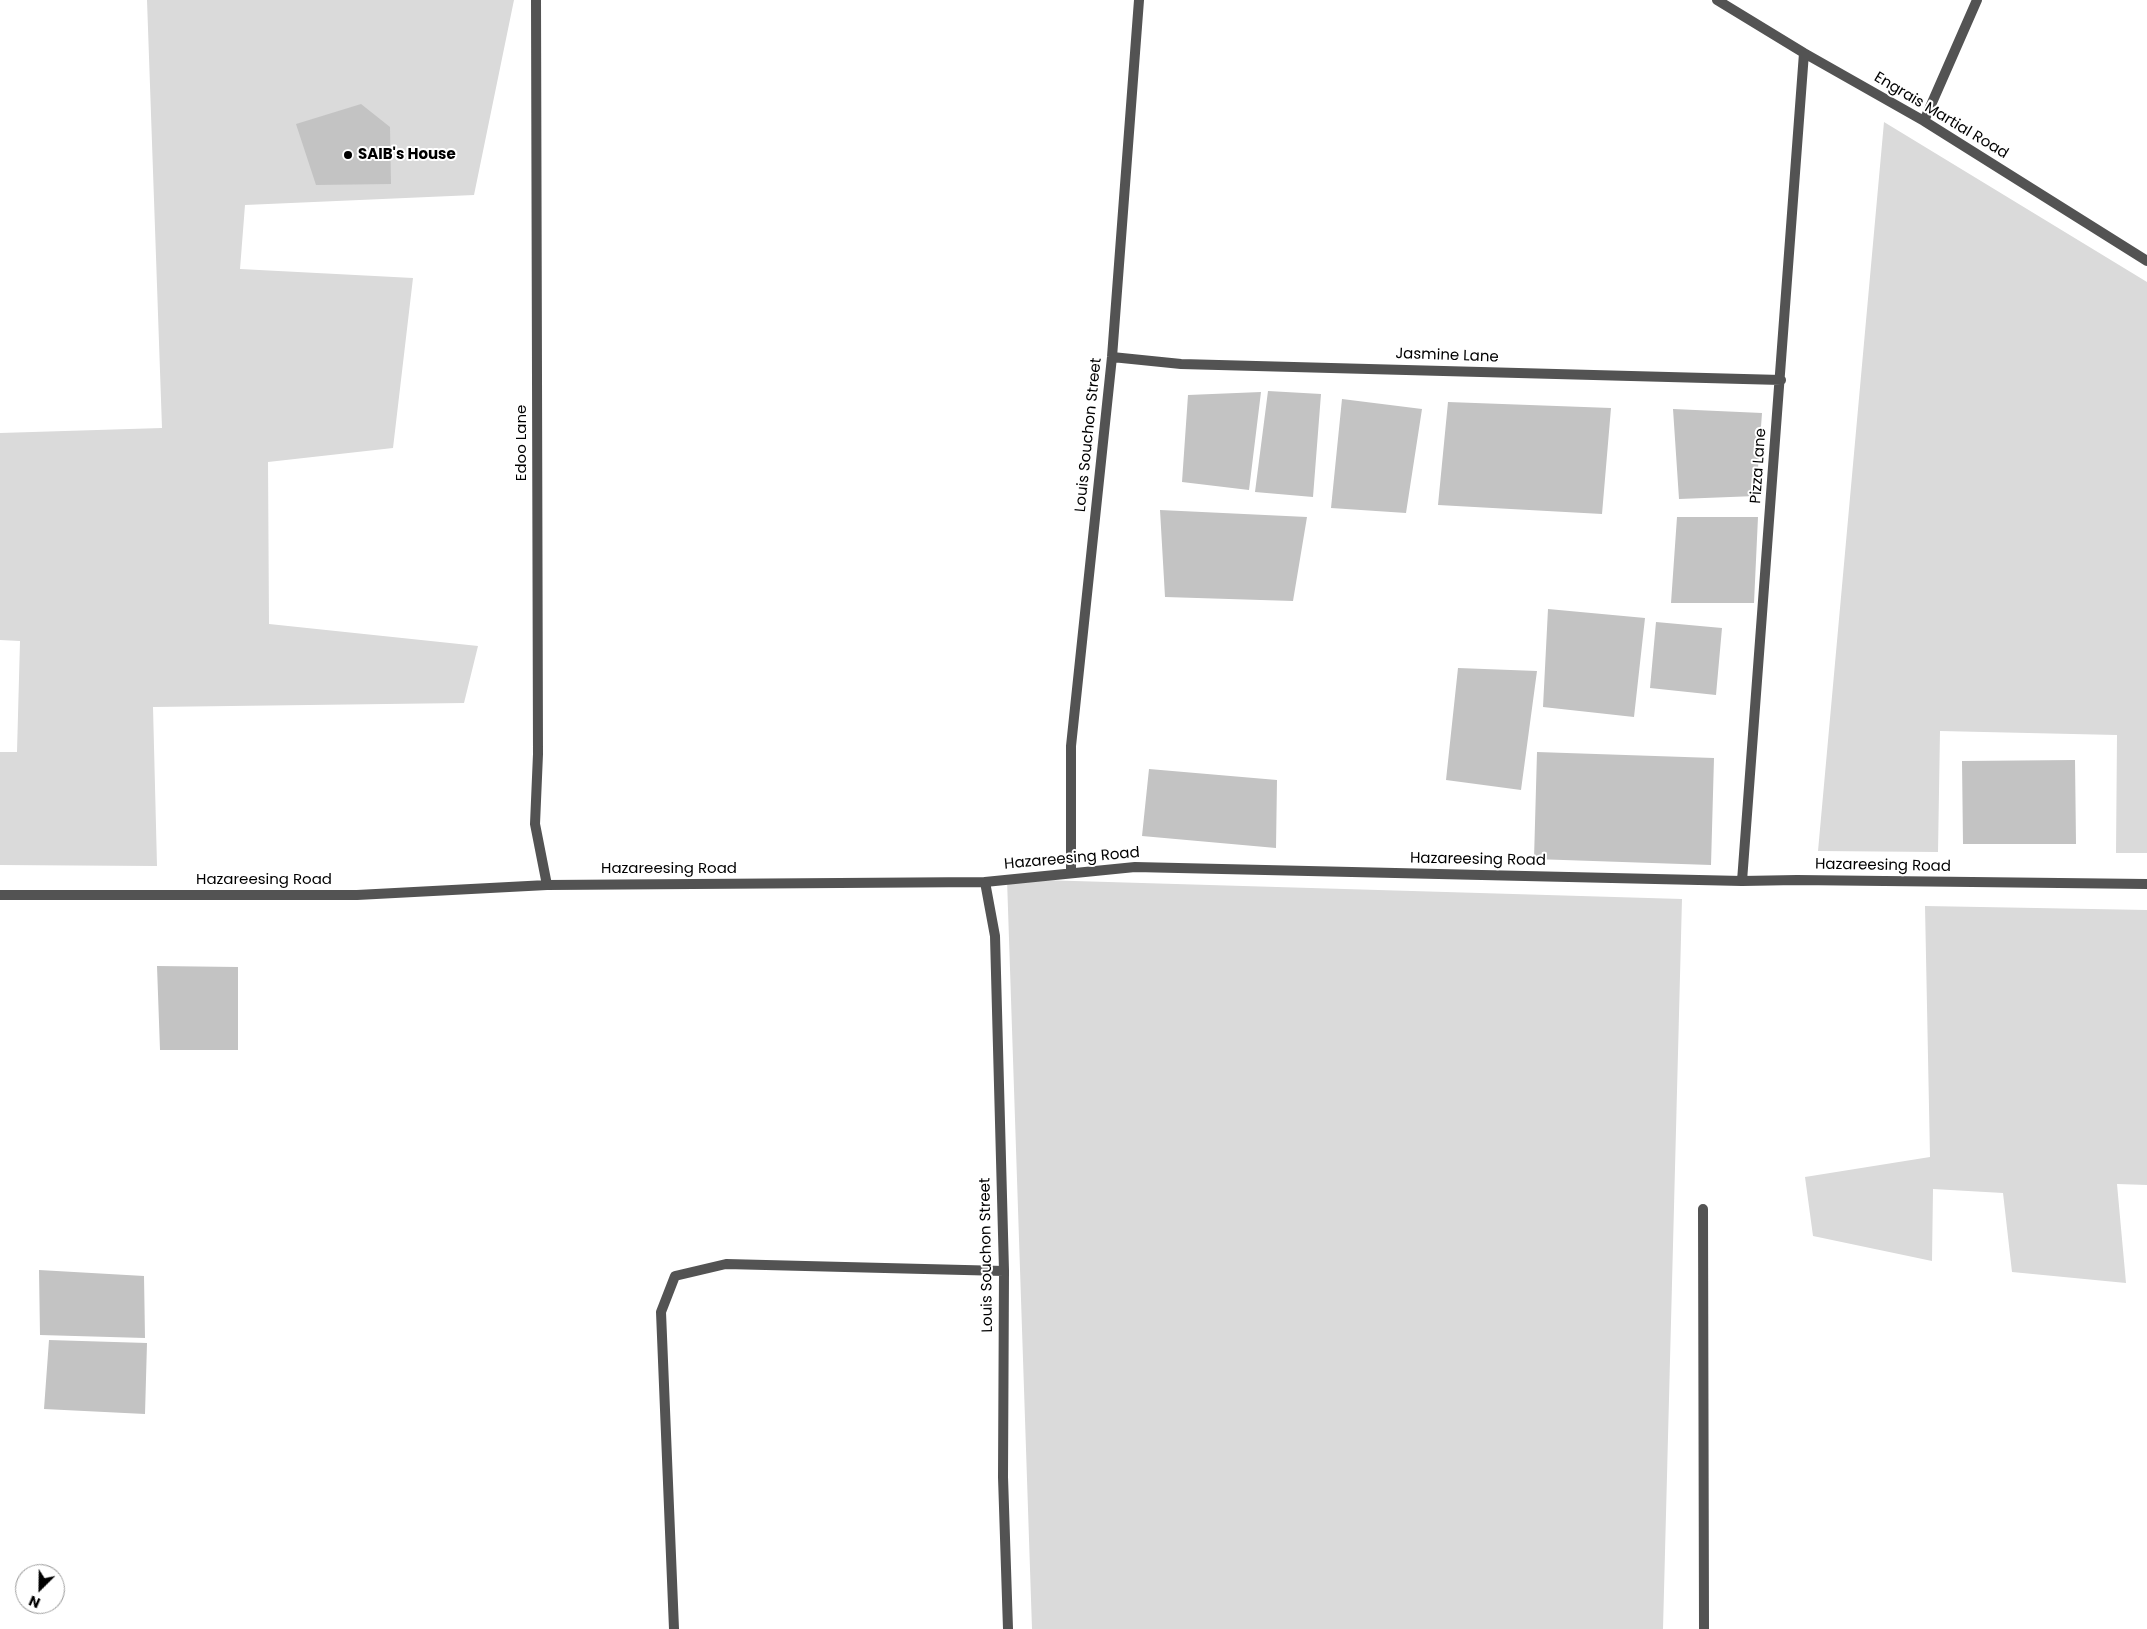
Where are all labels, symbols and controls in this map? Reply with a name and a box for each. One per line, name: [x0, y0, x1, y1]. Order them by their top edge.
street label: Engrais Martial Road: [1871, 69, 2011, 163]
place label: SAIB's House: [358, 146, 456, 164]
marker: SAIB's House: [342, 149, 354, 161]
street label: Jasmine Lane: [1395, 345, 1499, 367]
street label: Louis Souchon Street: [1072, 357, 1106, 513]
street label: Edoo Lane: [513, 405, 531, 481]
street label: Pizza Lane: [1747, 428, 1771, 504]
street label: Hazareesing Road: [1004, 844, 1140, 874]
street label: Hazareesing Road: [1410, 850, 1546, 870]
street label: Hazareesing Road: [1815, 856, 1951, 876]
street label: Hazareesing Road: [601, 860, 737, 878]
street label: Hazareesing Road: [196, 871, 332, 889]
street label: Louis Souchon Street: [977, 1177, 997, 1333]
north arrow: [15, 1564, 65, 1614]
text: N: [26, 1591, 43, 1613]

